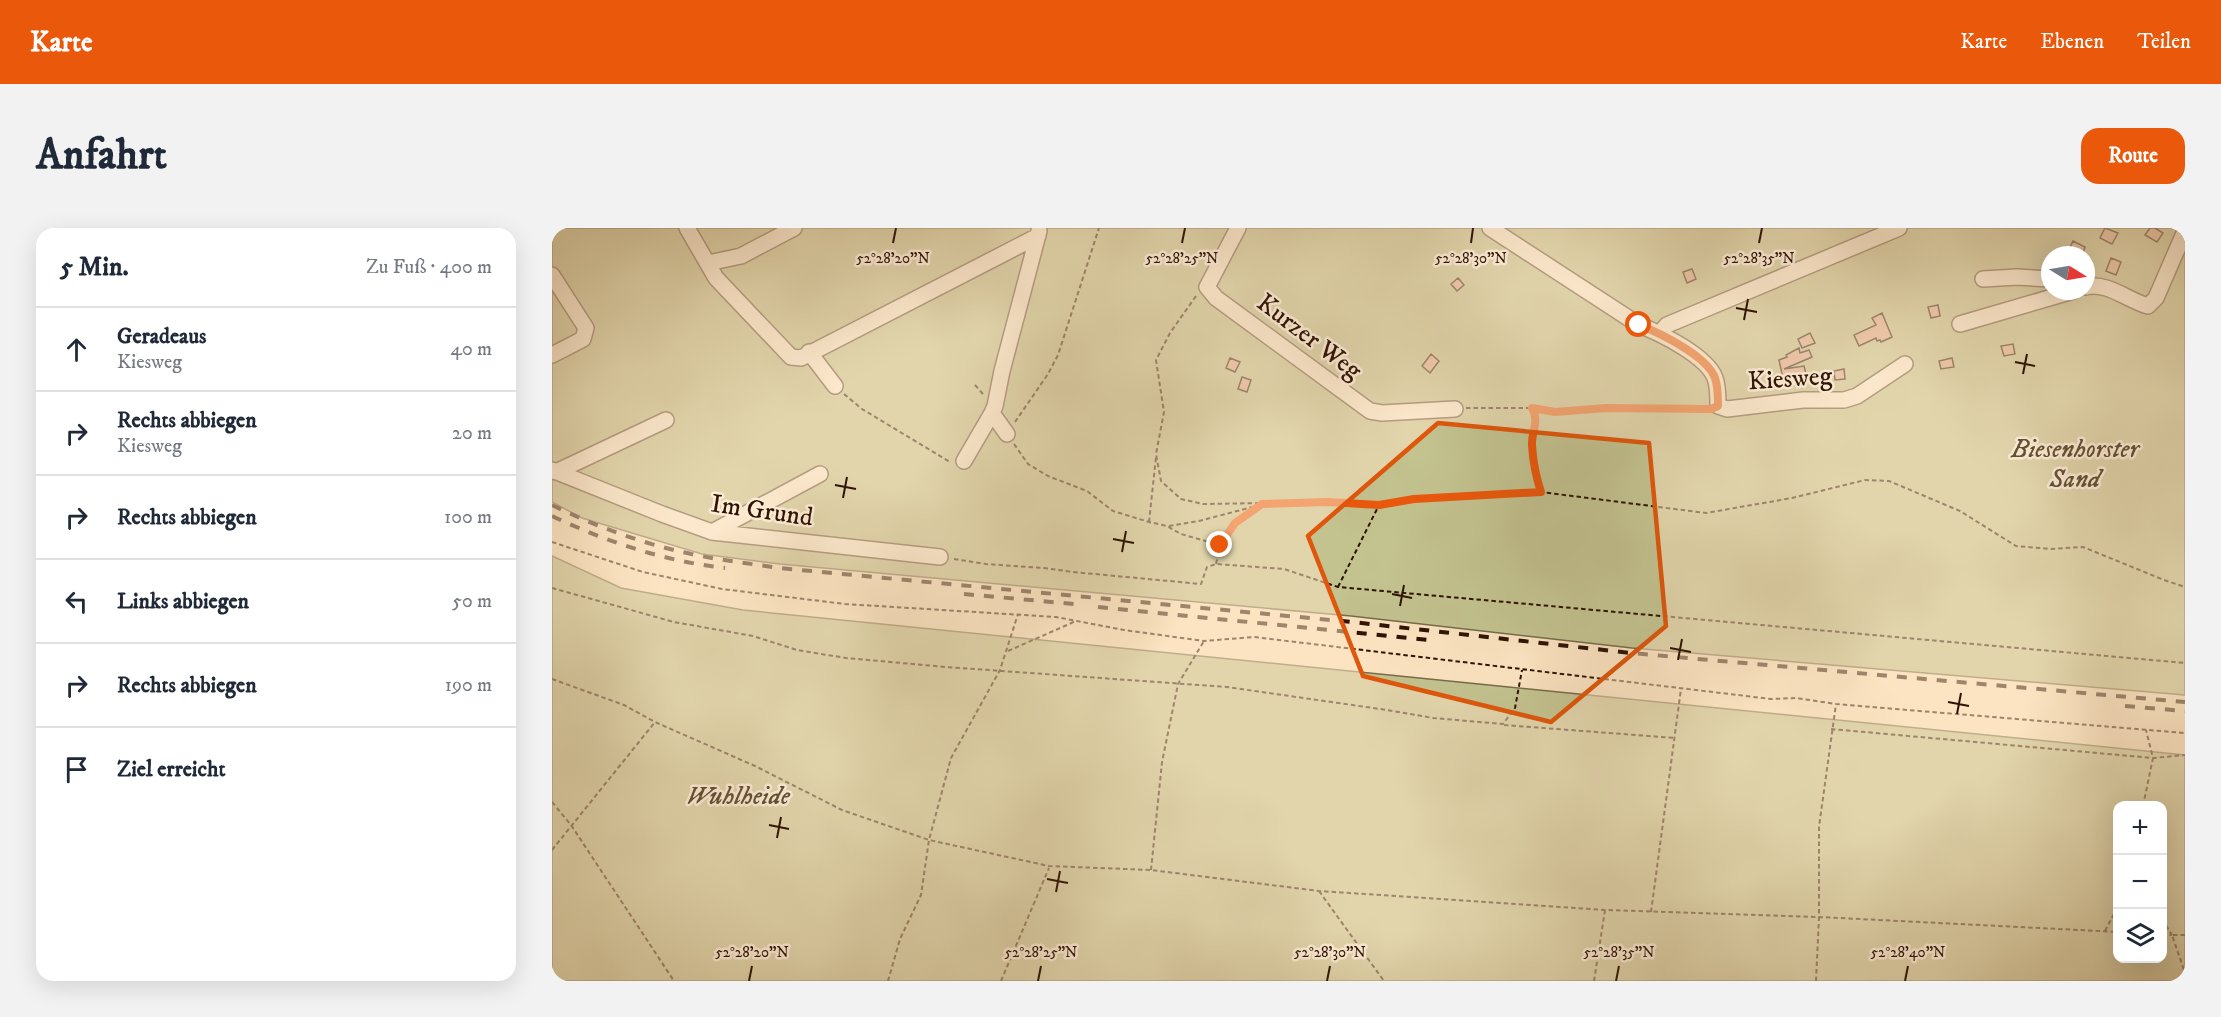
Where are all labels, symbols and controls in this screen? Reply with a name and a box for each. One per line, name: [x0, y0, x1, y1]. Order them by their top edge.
text: Karte: [30, 25, 93, 60]
text: Karte: [1960, 29, 2007, 55]
text: Ebenen: [2040, 29, 2104, 55]
text: Teilen: [2137, 29, 2191, 55]
button: Route: [2081, 128, 2185, 184]
text: Anfahrt: [36, 130, 167, 182]
north arrow: [2041, 246, 2095, 300]
text: 52°28'20"N: [856, 249, 930, 268]
text: 52°28'25"N: [1146, 249, 1218, 268]
text: 52°28'30"N: [1435, 249, 1507, 268]
text: 52°28'35"N: [1723, 249, 1795, 268]
text: 5 Min.: [60, 251, 129, 284]
text: Zu Fuß · 400 m: [366, 255, 492, 280]
street label: Kurzer Weg: [1250, 287, 1369, 388]
route start: [1625, 311, 1651, 337]
text: Geradeaus: [117, 323, 206, 350]
icon: ahead: [60, 333, 93, 366]
text: 40 m: [450, 337, 492, 362]
text: Kiesweg: [117, 350, 182, 375]
street label: Kiesweg: [1747, 360, 1834, 398]
text: Rechts abbiegen: [117, 407, 257, 434]
icon: right: [60, 417, 93, 450]
text: 20 m: [452, 421, 492, 446]
park label: Biesenhorster Sand: [2010, 433, 2140, 496]
text: Kiesweg: [117, 434, 182, 459]
street label: Im Grund: [709, 488, 815, 534]
icon: right: [60, 501, 93, 534]
text: Rechts abbiegen: [117, 504, 257, 531]
text: 100 m: [444, 505, 492, 530]
route end: [1206, 531, 1232, 557]
icon: left: [60, 585, 93, 618]
text: Links abbiegen: [117, 588, 249, 615]
text: 50 m: [452, 589, 492, 614]
icon: right: [60, 669, 93, 702]
text: Rechts abbiegen: [117, 672, 257, 699]
text: 190 m: [445, 673, 492, 698]
icon: arrive: [60, 753, 93, 786]
text: Ziel erreicht: [117, 756, 225, 783]
park label: Wuhlheide: [686, 780, 791, 813]
map controls: [2113, 801, 2167, 963]
button: +: [2113, 801, 2167, 855]
button: −: [2113, 855, 2167, 909]
button: layers: [2113, 909, 2167, 963]
text: 52°28'20"N: [715, 943, 789, 962]
text: 52°28'25"N: [1005, 943, 1077, 962]
text: 52°28'30"N: [1294, 943, 1366, 962]
text: 52°28'35"N: [1583, 943, 1655, 962]
text: 52°28'40"N: [1871, 943, 1945, 962]

